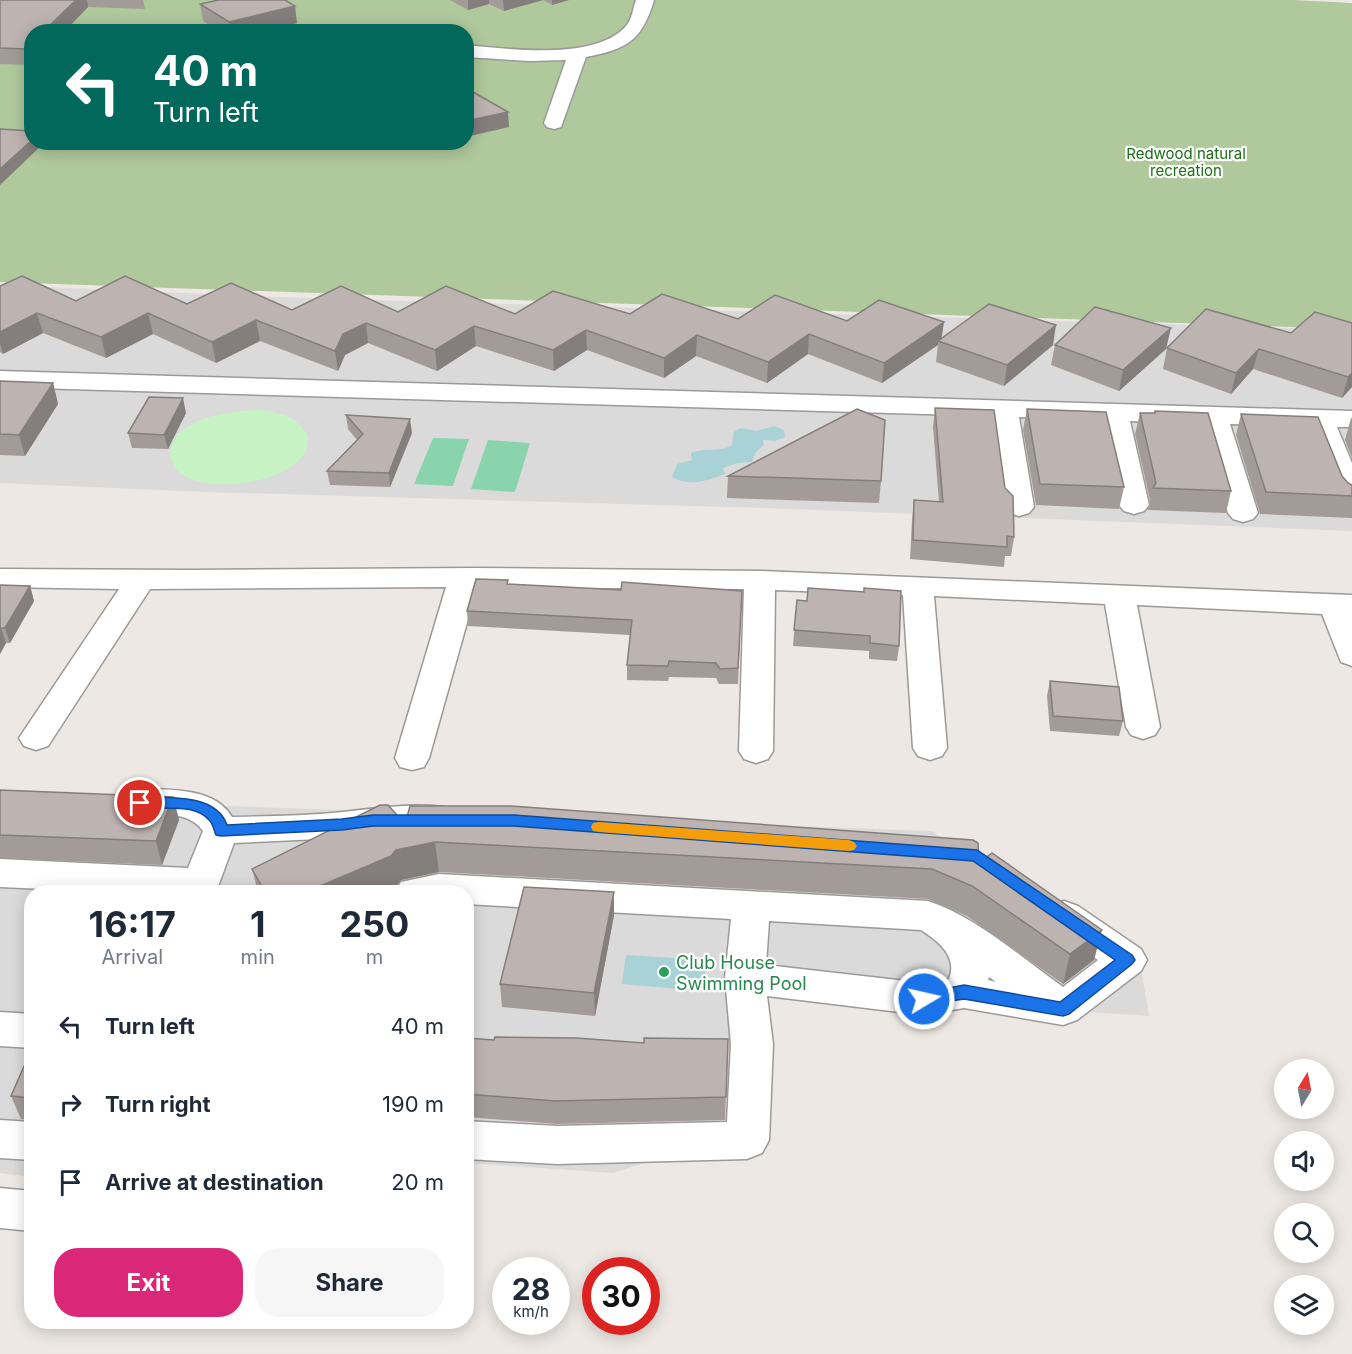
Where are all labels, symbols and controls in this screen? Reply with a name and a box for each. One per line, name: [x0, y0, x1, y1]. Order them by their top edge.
text: 40 m: [153, 45, 258, 96]
icon: left: [54, 48, 132, 126]
text: Turn left: [153, 96, 259, 129]
park label: Redwood natural recreation: [1126, 144, 1246, 180]
pin: [114, 777, 165, 828]
icon: arrive: [123, 786, 156, 819]
text: 16:17: [89, 902, 176, 946]
text: 1: [250, 902, 265, 946]
text: 250: [339, 902, 409, 946]
text: Arrival: [102, 945, 163, 969]
text: min: [241, 945, 275, 969]
text: m: [366, 945, 383, 969]
place label: Club House Swimming Pool: [676, 952, 807, 994]
marker: Club House Swimming Pool: [657, 965, 671, 979]
position arrow: [892, 967, 956, 1031]
icon: left: [54, 1010, 87, 1043]
text: Turn left: [105, 1013, 195, 1039]
text: 40 m: [390, 1013, 444, 1039]
north arrow: [1274, 1059, 1334, 1119]
map controls: [1274, 1059, 1334, 1335]
icon: right: [54, 1088, 87, 1121]
text: Turn right: [105, 1091, 211, 1117]
text: 190 m: [382, 1091, 444, 1117]
button: sound: [1274, 1131, 1334, 1191]
icon: arrive: [54, 1166, 87, 1199]
text: Arrive at destination: [105, 1169, 324, 1195]
text: 20 m: [391, 1169, 444, 1195]
button: search: [1274, 1203, 1334, 1263]
button: Exit: [54, 1248, 243, 1317]
button: Share: [255, 1248, 444, 1317]
speed limit sign: 30: [582, 1257, 660, 1335]
text: 28: [512, 1271, 550, 1307]
button: layers: [1274, 1275, 1334, 1335]
text: km/h: [513, 1302, 549, 1321]

